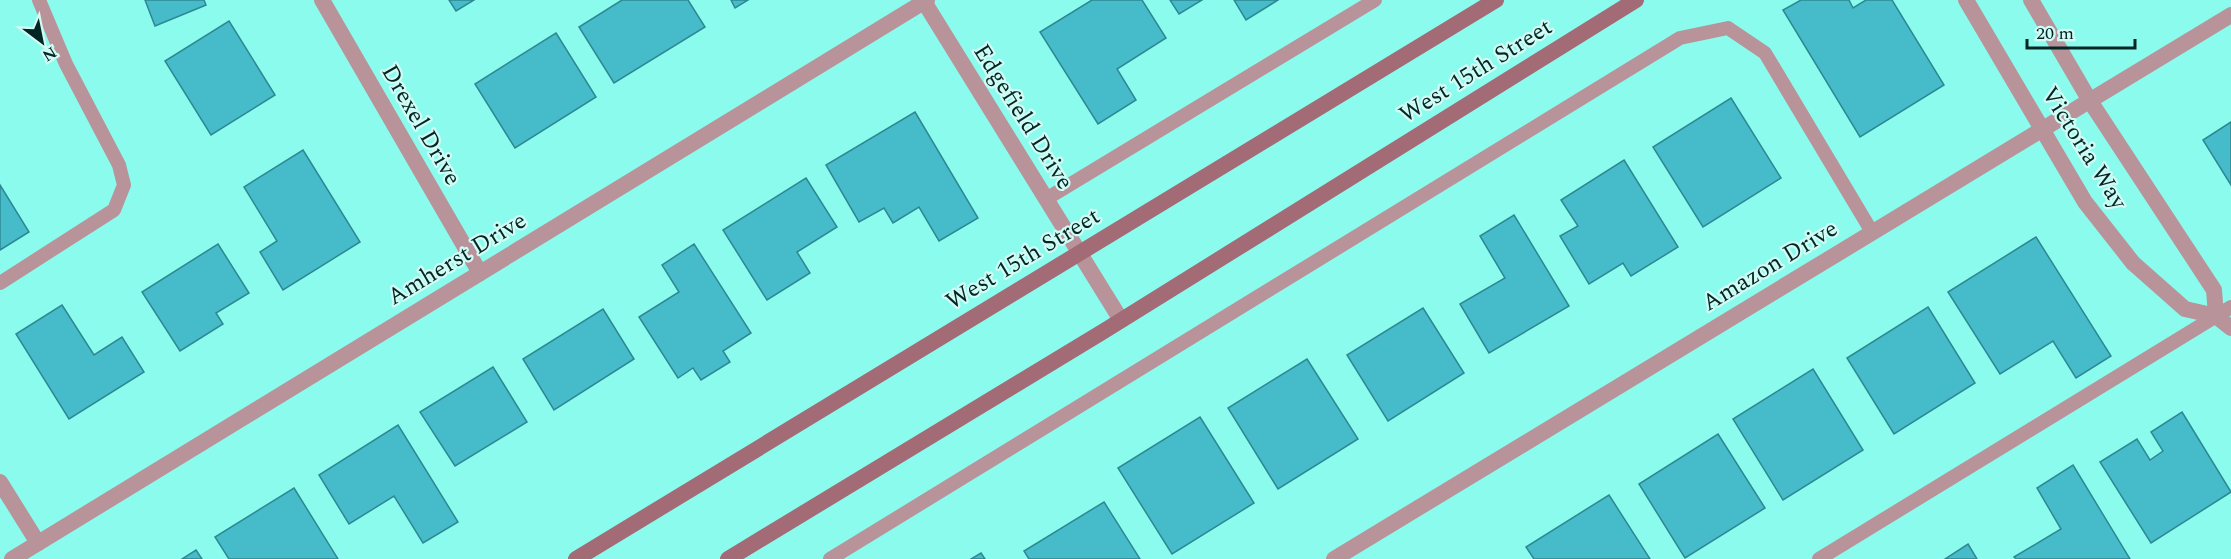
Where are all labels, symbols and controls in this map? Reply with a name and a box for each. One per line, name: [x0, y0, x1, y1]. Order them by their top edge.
street label: West 15th Street: [1392, 9, 1560, 133]
north arrow: [12, 12, 72, 72]
scale bar: [2027, 12, 2135, 50]
text: 20 m: [2036, 20, 2074, 47]
street label: Edgefield Drive: [964, 37, 1082, 197]
text: N: [38, 40, 61, 68]
street label: Drexel Drive: [372, 58, 470, 192]
street label: Victoria Way: [2032, 79, 2137, 218]
street label: West 15th Street: [939, 199, 1107, 319]
street label: Amherst Drive: [380, 203, 534, 315]
street label: Amazon Drive: [1695, 211, 1845, 321]

